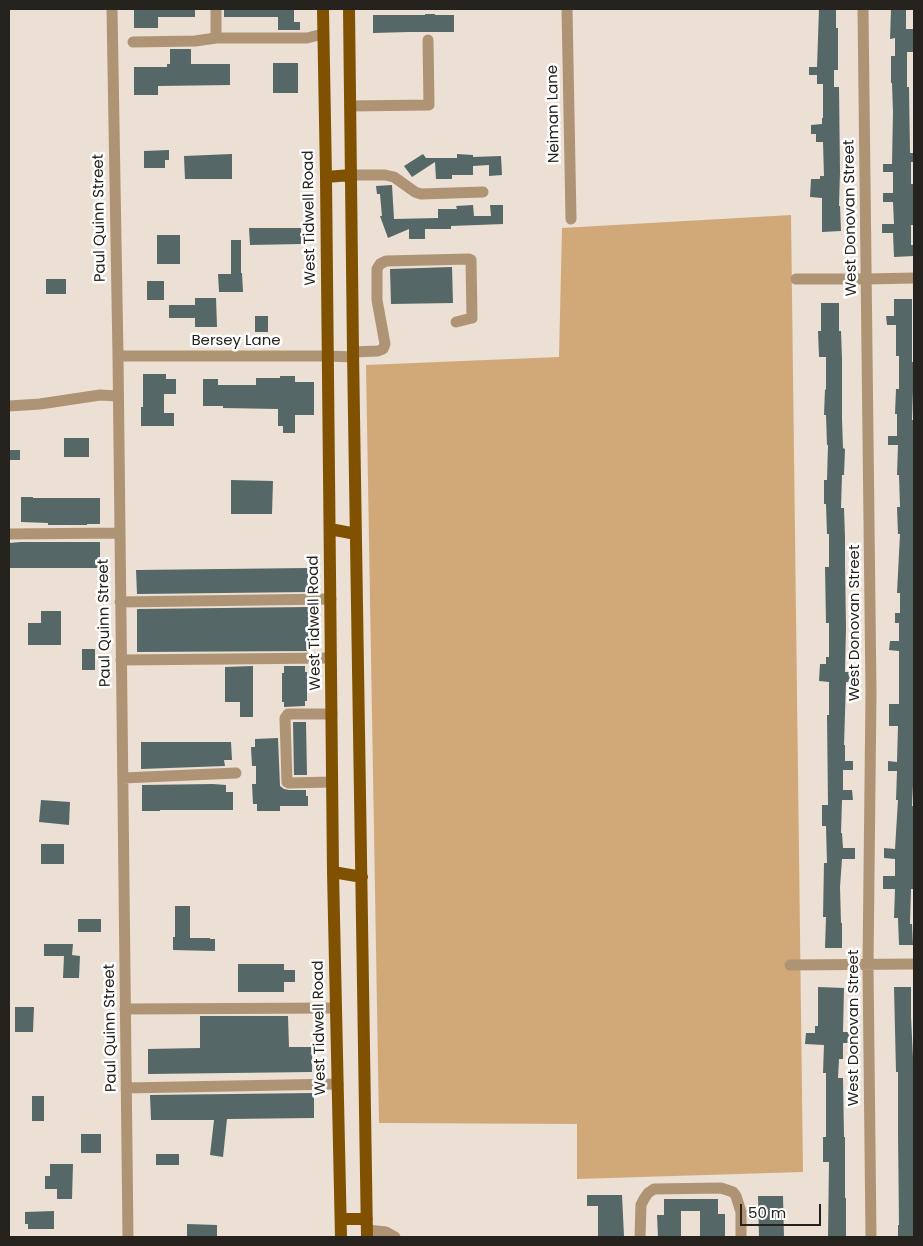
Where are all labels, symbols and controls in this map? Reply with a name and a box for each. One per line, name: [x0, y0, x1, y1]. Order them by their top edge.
street label: Neiman Lane: [544, 65, 564, 163]
street label: West Donovan Street: [841, 139, 861, 297]
street label: West Tidwell Road: [300, 150, 320, 286]
street label: Paul Quinn Street: [90, 154, 110, 282]
street label: Bersey Lane: [191, 332, 281, 350]
street label: West Donovan Street: [846, 545, 864, 701]
street label: West Tidwell Road: [305, 555, 325, 691]
street label: Paul Quinn Street: [95, 559, 115, 687]
street label: West Donovan Street: [845, 950, 863, 1106]
street label: West Tidwell Road: [310, 960, 330, 1096]
street label: Paul Quinn Street: [101, 964, 121, 1092]
scale bar: [743, 1194, 824, 1226]
text: 50 m: [748, 1202, 786, 1223]

